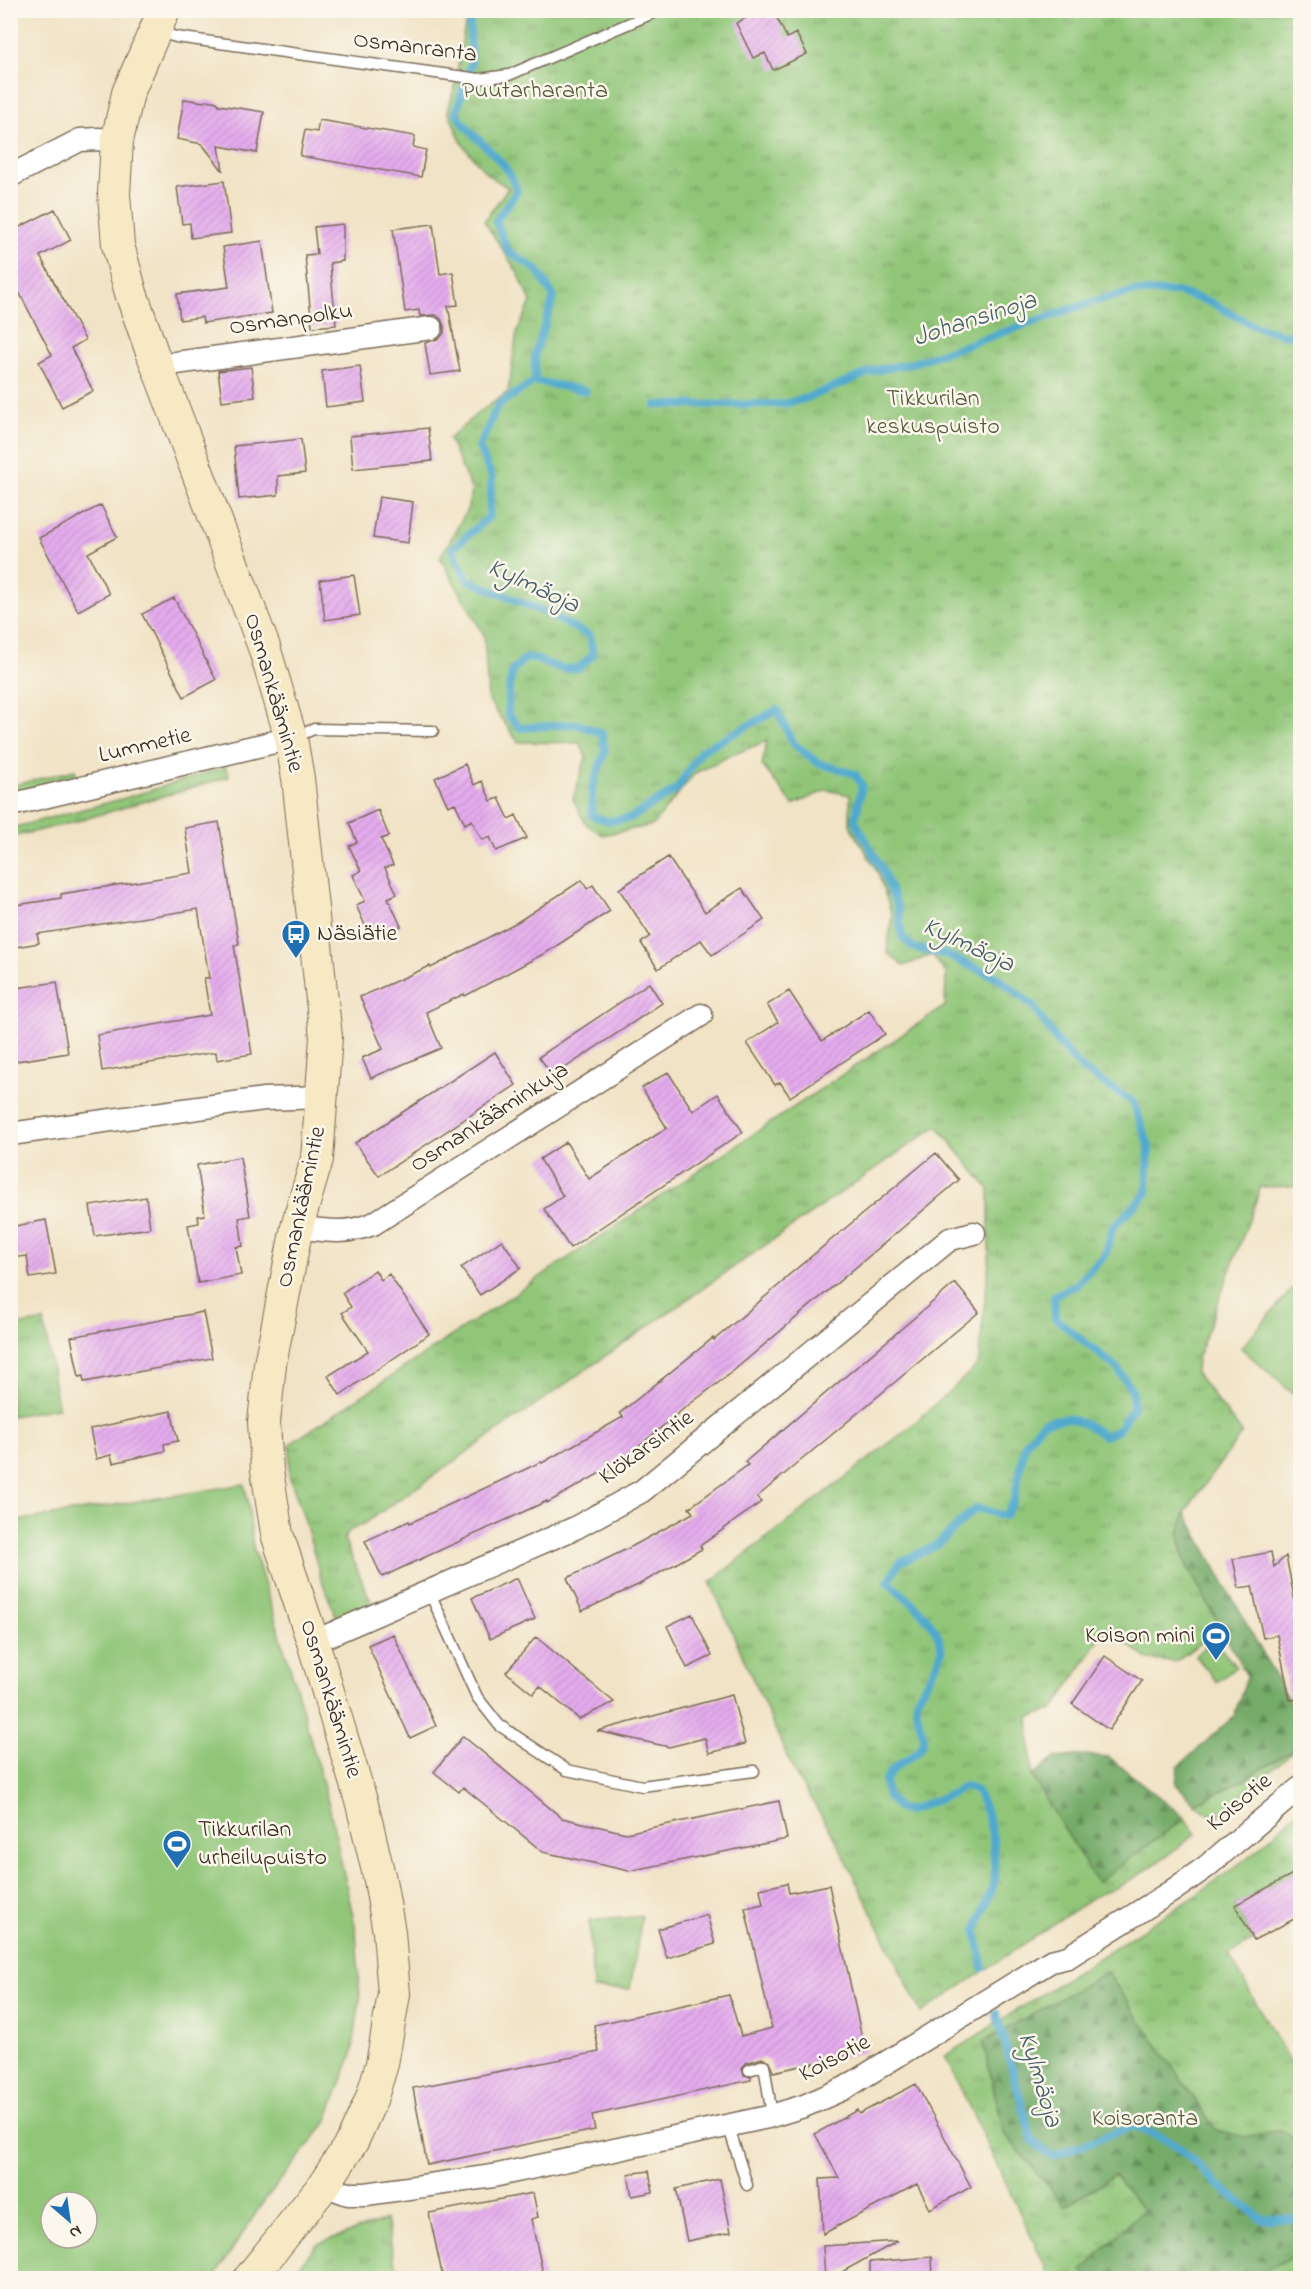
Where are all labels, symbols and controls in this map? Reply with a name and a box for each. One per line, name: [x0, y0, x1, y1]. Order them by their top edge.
street label: Osmanranta: [351, 23, 479, 73]
park label: Puutarharanta: [462, 74, 608, 109]
water label: Johansinoja: [908, 282, 1042, 358]
street label: Osmanpolku: [227, 294, 355, 346]
park label: Tikkurilan keskuspuisto: [866, 382, 1000, 445]
water label: Kylmäoja: [481, 549, 586, 625]
street label: Osmankäämintie: [234, 609, 313, 777]
street label: Lummetie: [95, 718, 195, 774]
water label: Kylmäoja: [916, 908, 1021, 984]
place label: Näsiätie: [317, 917, 397, 952]
bus stop icon: Näsiätie: [280, 918, 312, 960]
street label: Osmankääminkuja: [404, 1054, 576, 1182]
street label: Osmankäämintie: [268, 1123, 336, 1291]
street label: Klökarsintie: [592, 1401, 702, 1494]
street label: Osmankäämintie: [289, 1615, 371, 1783]
place label: Koison mini: [1085, 1619, 1195, 1654]
sports icon: Koison mini: [1200, 1620, 1232, 1662]
street label: Koisotie: [1200, 1765, 1281, 1841]
place label: Tikkurilan urheilupuisto: [198, 1813, 327, 1876]
sports icon: Tikkurilan urheilupuisto: [161, 1828, 193, 1870]
street label: Koisotie: [793, 2026, 877, 2092]
water label: Kylmäoja: [1007, 2028, 1072, 2133]
park label: Koisoranta: [1092, 2102, 1198, 2137]
north arrow: [39, 2190, 99, 2250]
text: N: [65, 2218, 86, 2245]

